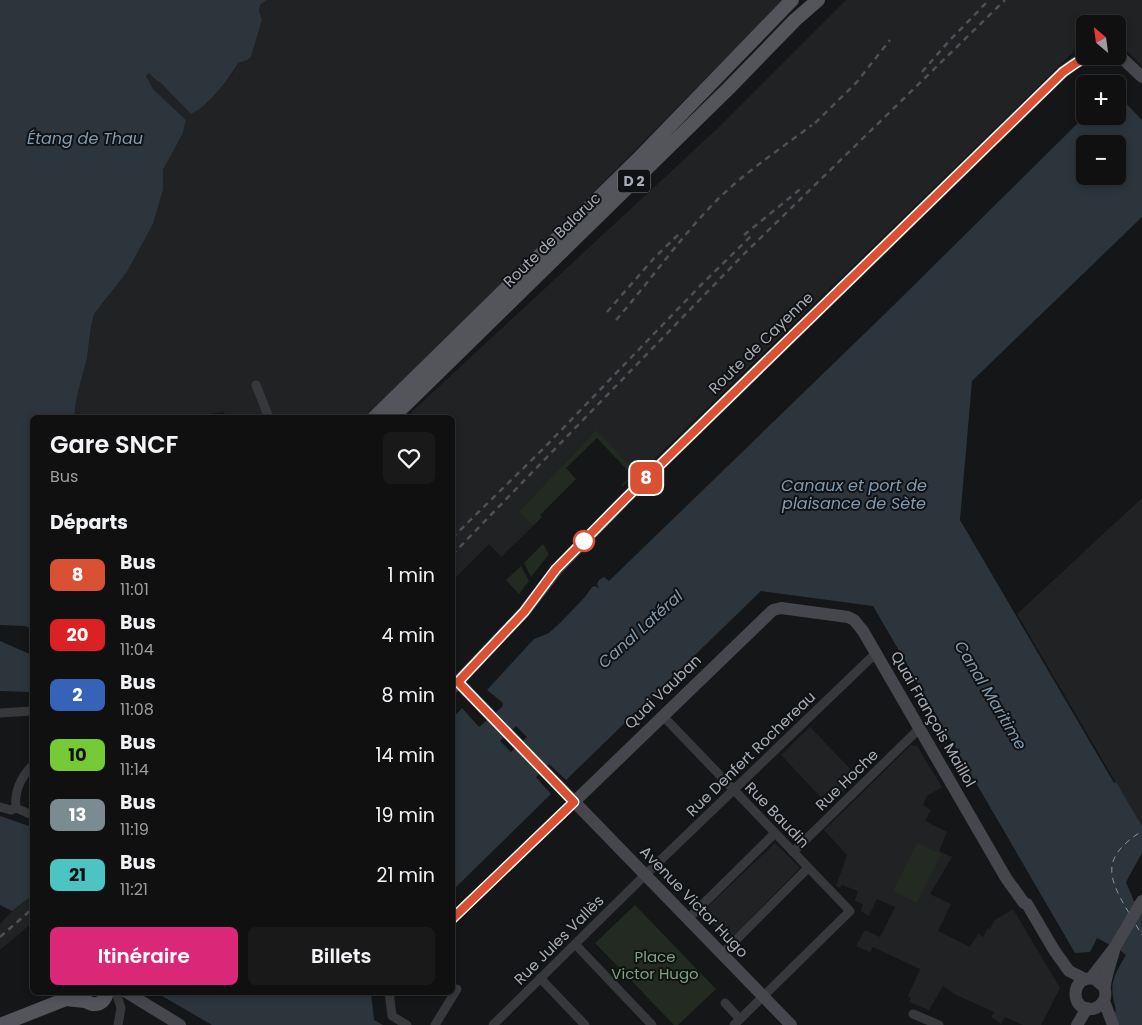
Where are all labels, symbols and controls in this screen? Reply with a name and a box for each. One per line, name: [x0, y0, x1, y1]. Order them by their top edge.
north arrow: [1076, 15, 1126, 65]
map controls: [1076, 15, 1126, 185]
button: +: [1076, 75, 1126, 125]
water label: Étang de Thau: [27, 127, 143, 150]
button: −: [1076, 135, 1126, 185]
road number: D 2: [618, 170, 650, 192]
street label: Route de Balaruc: [498, 188, 605, 292]
street label: Route de Cayenne: [704, 287, 818, 398]
text: Gare SNCF: [50, 428, 178, 461]
button: heart: [383, 432, 435, 484]
line badge: 8: [630, 462, 662, 494]
text: Bus: [50, 465, 78, 488]
text: 8: [640, 465, 652, 490]
water label: Canaux et port de plaisance de Sète: [781, 474, 927, 515]
text: Départs: [50, 509, 128, 536]
unlabelled marker: [573, 530, 595, 552]
text: Bus: [120, 549, 156, 576]
text: 8: [72, 562, 83, 587]
text: 1 min: [387, 562, 435, 589]
text: 11:01: [120, 578, 149, 601]
water label: Canal Latéral: [593, 585, 688, 674]
text: Bus: [120, 609, 156, 636]
text: 20: [66, 622, 89, 647]
text: 4 min: [382, 622, 435, 649]
water label: Canal Maritime: [949, 636, 1032, 754]
text: 11:04: [120, 638, 154, 661]
street label: Quai François Maillol: [886, 647, 981, 791]
street label: Quai Vauban: [620, 650, 706, 734]
text: Bus: [120, 669, 156, 696]
text: 2: [72, 682, 83, 707]
text: 8 min: [382, 682, 435, 709]
street label: Rue Denfert Rochereau: [681, 686, 820, 821]
text: 11:08: [120, 698, 154, 721]
text: Bus: [120, 729, 156, 756]
text: 10: [68, 742, 87, 767]
text: 14 min: [375, 742, 435, 769]
street label: Rue Hoche: [811, 744, 883, 815]
text: 11:14: [120, 758, 149, 781]
street label: Rue Baudin: [740, 777, 814, 852]
text: Bus: [120, 789, 156, 816]
text: 13: [69, 802, 86, 827]
text: 19 min: [375, 802, 435, 829]
text: 11:19: [120, 818, 149, 841]
street label: Avenue Victor Hugo: [636, 841, 753, 962]
text: Bus: [120, 849, 156, 876]
text: 21: [69, 862, 86, 887]
text: 21 min: [377, 862, 435, 889]
text: 11:21: [120, 878, 148, 901]
street label: Rue Jules Vallès: [509, 890, 608, 989]
button: Itinéraire: [50, 927, 238, 985]
button: Billets: [248, 927, 435, 985]
park label: Place Victor Hugo: [611, 946, 699, 984]

